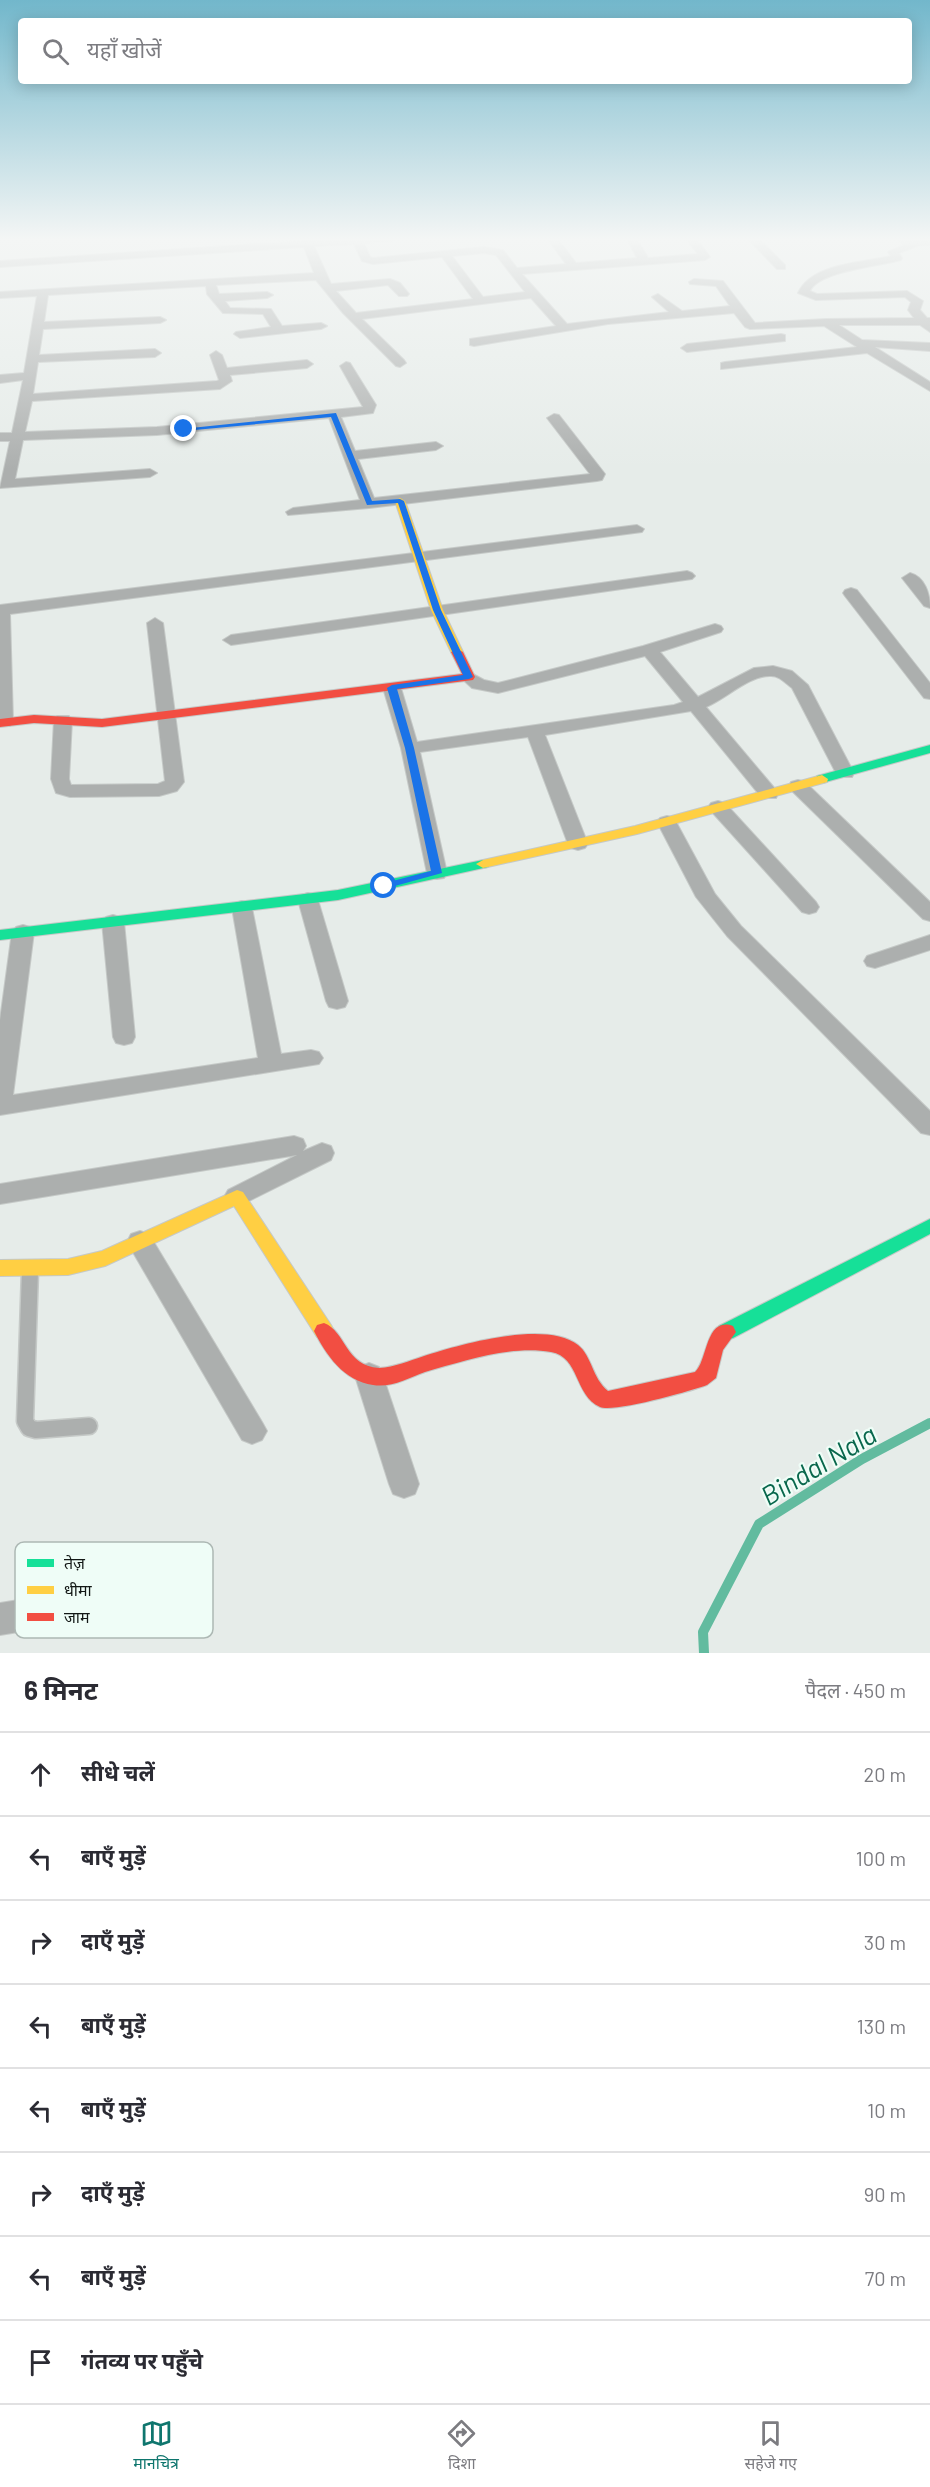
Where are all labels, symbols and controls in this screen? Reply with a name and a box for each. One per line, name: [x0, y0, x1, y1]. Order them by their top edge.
search box: [18, 18, 912, 84]
icon: search: [39, 35, 72, 68]
text: यहाँ खोजें: [87, 36, 162, 62]
route end: [170, 415, 196, 441]
route start: [370, 872, 396, 898]
water label: Bindal Nala: [754, 1417, 882, 1511]
legend: [15, 1542, 213, 1638]
text: तेज़: [64, 1553, 86, 1572]
text: धीमा: [64, 1580, 93, 1599]
text: जाम: [64, 1607, 90, 1626]
text: 6 मिनट: [24, 1674, 98, 1705]
text: पैदल · 450 m: [805, 1678, 906, 1702]
icon: ahead: [24, 1758, 57, 1791]
text: सीधे चलें: [81, 1759, 155, 1785]
text: 20 m: [863, 1762, 906, 1786]
icon: left: [24, 1842, 57, 1875]
text: बाएँ मुड़ें: [81, 1843, 146, 1869]
text: 100 m: [856, 1846, 906, 1870]
icon: right: [24, 1926, 57, 1959]
text: दाएँ मुड़ें: [81, 1927, 144, 1953]
text: 30 m: [864, 1930, 906, 1954]
icon: left: [24, 2010, 57, 2043]
text: बाएँ मुड़ें: [81, 2011, 146, 2037]
text: 130 m: [857, 2014, 906, 2038]
icon: left: [24, 2094, 57, 2127]
text: बाएँ मुड़ें: [81, 2095, 146, 2121]
text: 10 m: [867, 2098, 906, 2122]
icon: right: [24, 2178, 57, 2211]
text: दाएँ मुड़ें: [81, 2179, 144, 2205]
text: 90 m: [864, 2182, 906, 2206]
icon: left: [24, 2262, 57, 2295]
text: बाएँ मुड़ें: [81, 2263, 146, 2289]
text: 70 m: [865, 2266, 906, 2290]
icon: arrive: [24, 2346, 57, 2379]
text: गंतव्य पर पहुँचे: [81, 2347, 203, 2373]
tab: मानचित्र: [133, 2417, 179, 2476]
tab: दिशा: [445, 2417, 478, 2476]
tab: सहेजे गए: [745, 2417, 797, 2476]

